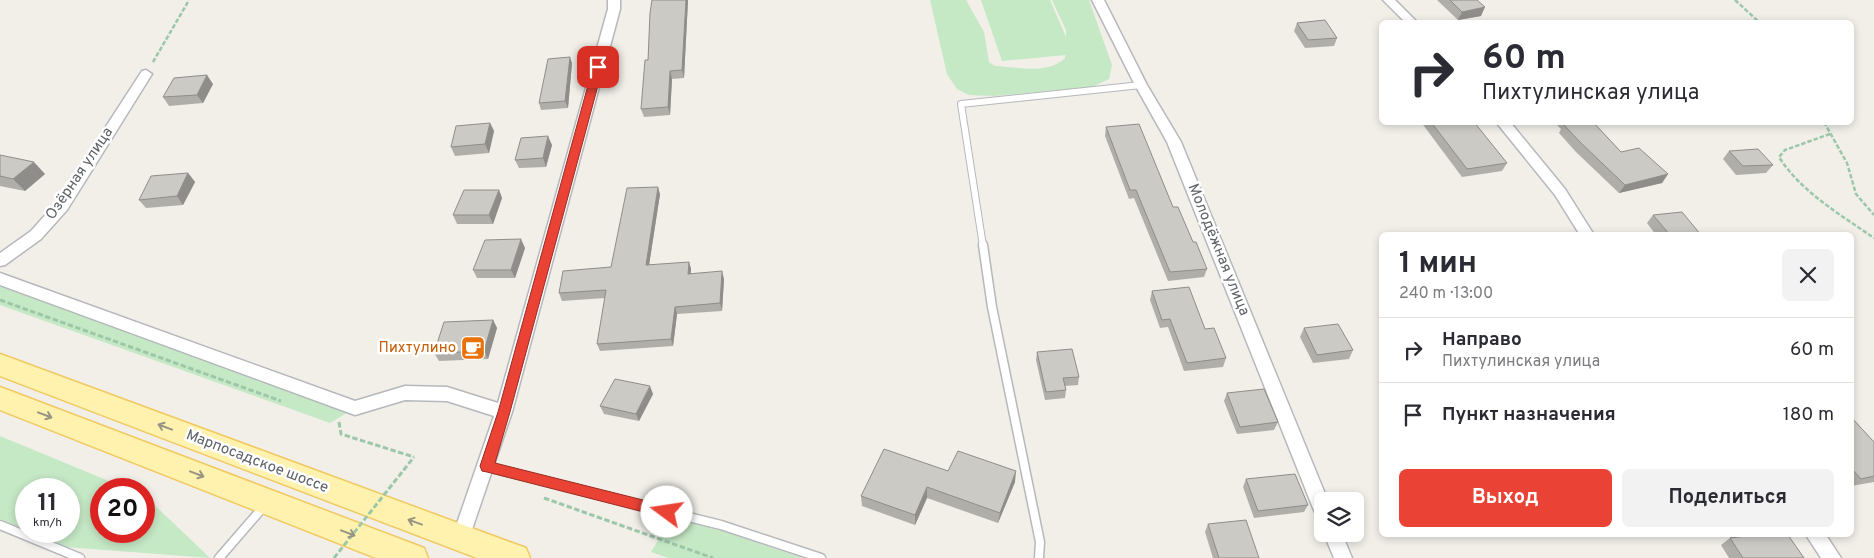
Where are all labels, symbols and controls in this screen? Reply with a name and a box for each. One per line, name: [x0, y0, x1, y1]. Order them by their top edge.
text: 60 m: [1482, 37, 1566, 81]
icon: right: [1399, 40, 1464, 105]
pin: [577, 46, 619, 88]
icon: arrive: [584, 53, 612, 81]
text: Пихтулинская улица: [1482, 80, 1699, 107]
street label: Озёрная улица: [42, 124, 118, 224]
street label: Молодёжная улица: [1183, 181, 1253, 319]
text: 1 мин: [1399, 246, 1477, 283]
button: close: [1782, 249, 1834, 301]
text: 240 m · 13:00: [1399, 284, 1493, 304]
text: Направо: [1442, 328, 1522, 352]
cafe icon: Пихтулино: [460, 335, 486, 361]
icon: right: [1399, 336, 1427, 364]
text: 60 m: [1790, 338, 1834, 362]
place label: Пихтулино: [379, 339, 456, 358]
text: Пихтулинская улица: [1442, 352, 1600, 372]
icon: arrive: [1399, 401, 1427, 429]
text: Пункт назначения: [1442, 403, 1616, 427]
text: 180 m: [1783, 403, 1834, 427]
one-way arrow: [37, 411, 53, 420]
one-way arrow: [158, 422, 173, 431]
street label: Марпосадское шоссе: [183, 426, 331, 498]
button: Выход: [1399, 469, 1612, 527]
button: Поделиться: [1622, 469, 1834, 527]
one-way arrow: [189, 470, 204, 479]
speed limit sign: 20: [90, 478, 155, 543]
position arrow: [640, 485, 692, 537]
text: 11: [37, 488, 58, 520]
map controls: [1314, 492, 1364, 542]
button: layers: [1314, 492, 1364, 542]
text: km/h: [33, 515, 62, 531]
one-way arrow: [408, 517, 423, 526]
one-way arrow: [340, 529, 356, 538]

